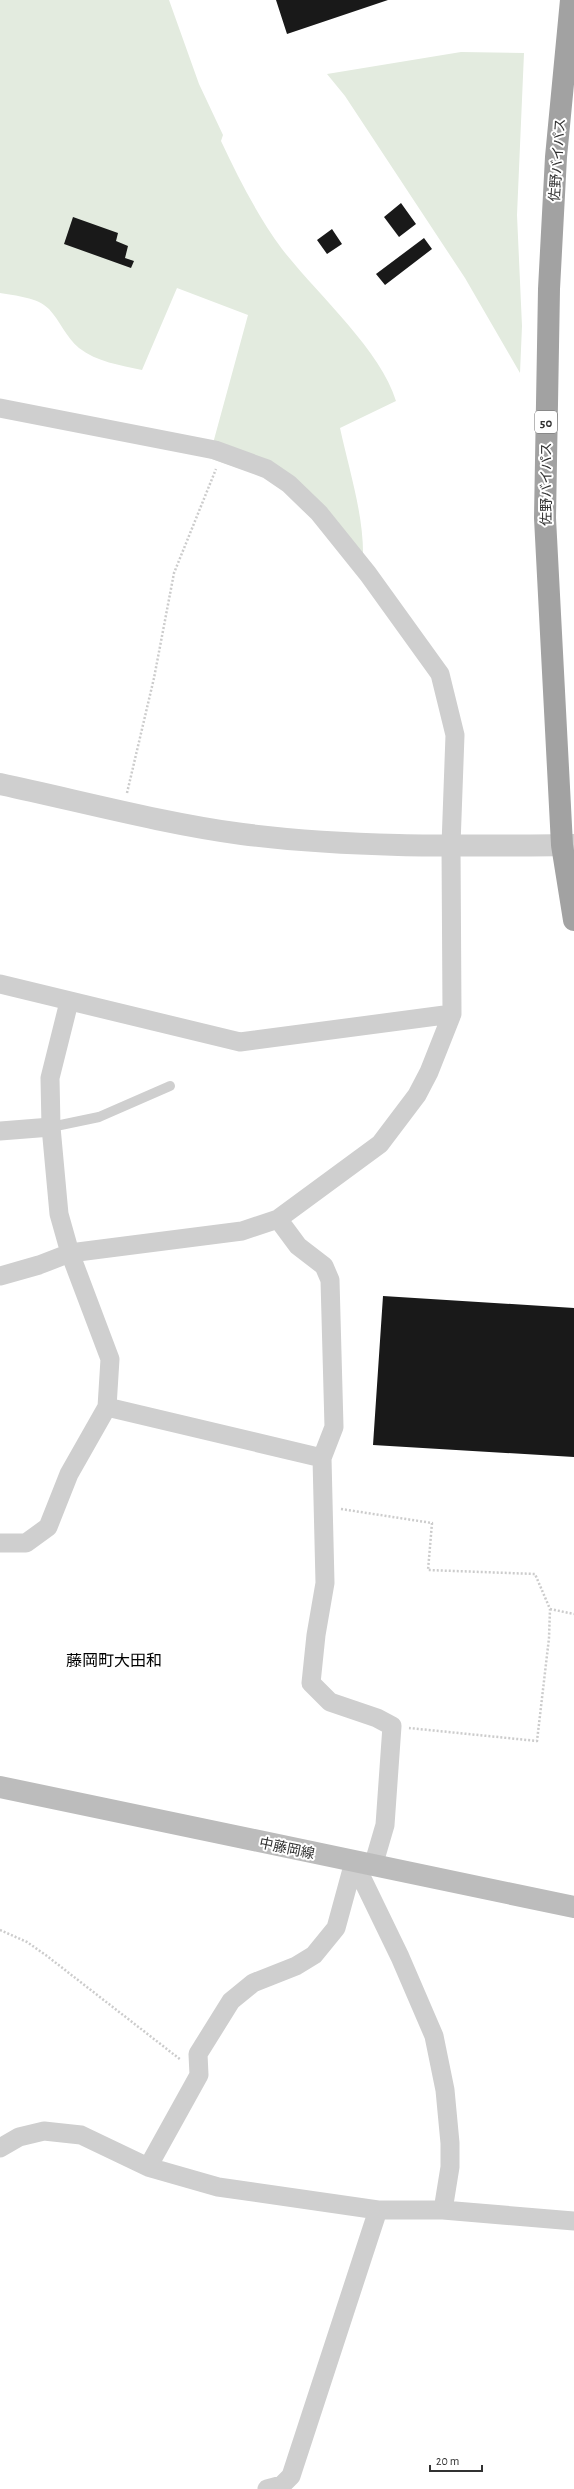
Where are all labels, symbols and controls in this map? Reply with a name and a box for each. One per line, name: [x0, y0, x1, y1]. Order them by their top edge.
street label: 佐野バイパス: [547, 118, 568, 202]
road number: 50: [535, 411, 557, 433]
street label: 佐野バイパス: [539, 442, 554, 526]
district label: 藤岡町大田和: [66, 1652, 162, 1669]
street label: 中藤岡線: [258, 1835, 316, 1862]
scale bar: [430, 2447, 482, 2473]
text: 20 m: [436, 2455, 459, 2467]

